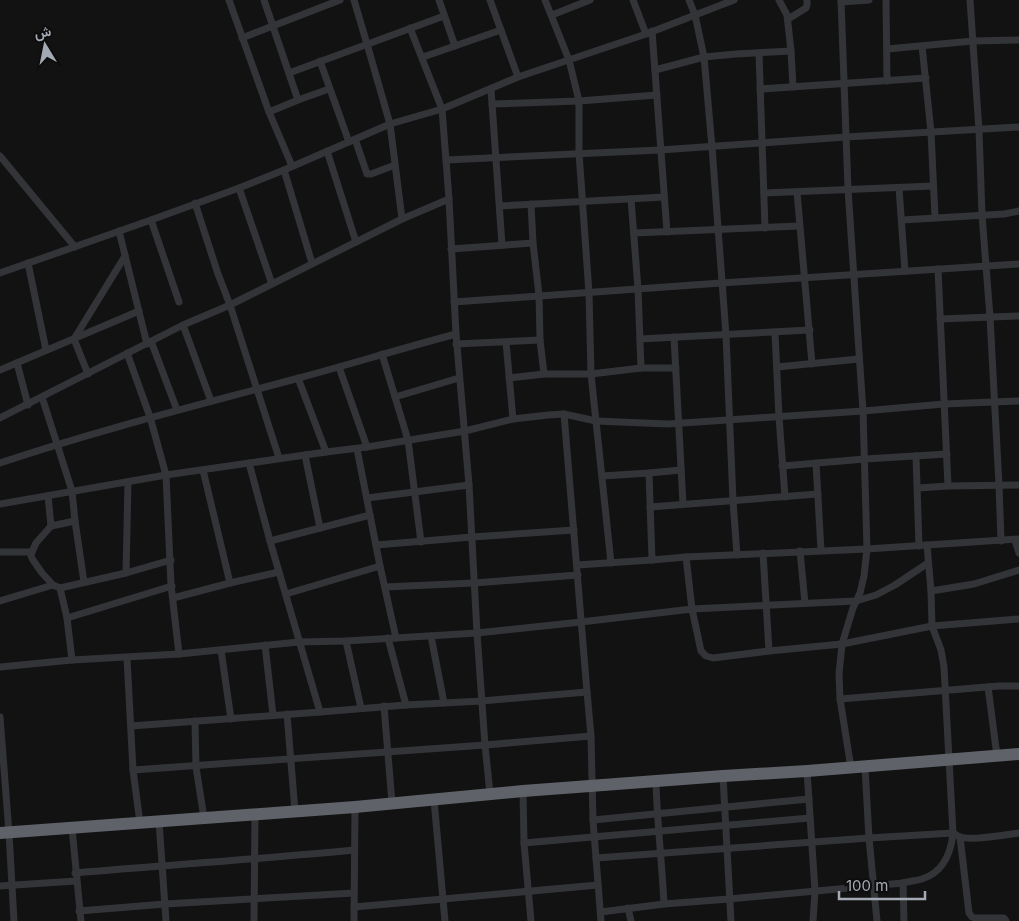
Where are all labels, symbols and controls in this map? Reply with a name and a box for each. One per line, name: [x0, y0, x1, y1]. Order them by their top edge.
north arrow: [20, 20, 70, 70]
text: ش: [33, 22, 53, 43]
scale bar: [839, 868, 925, 900]
text: 100 m: [846, 876, 888, 895]

